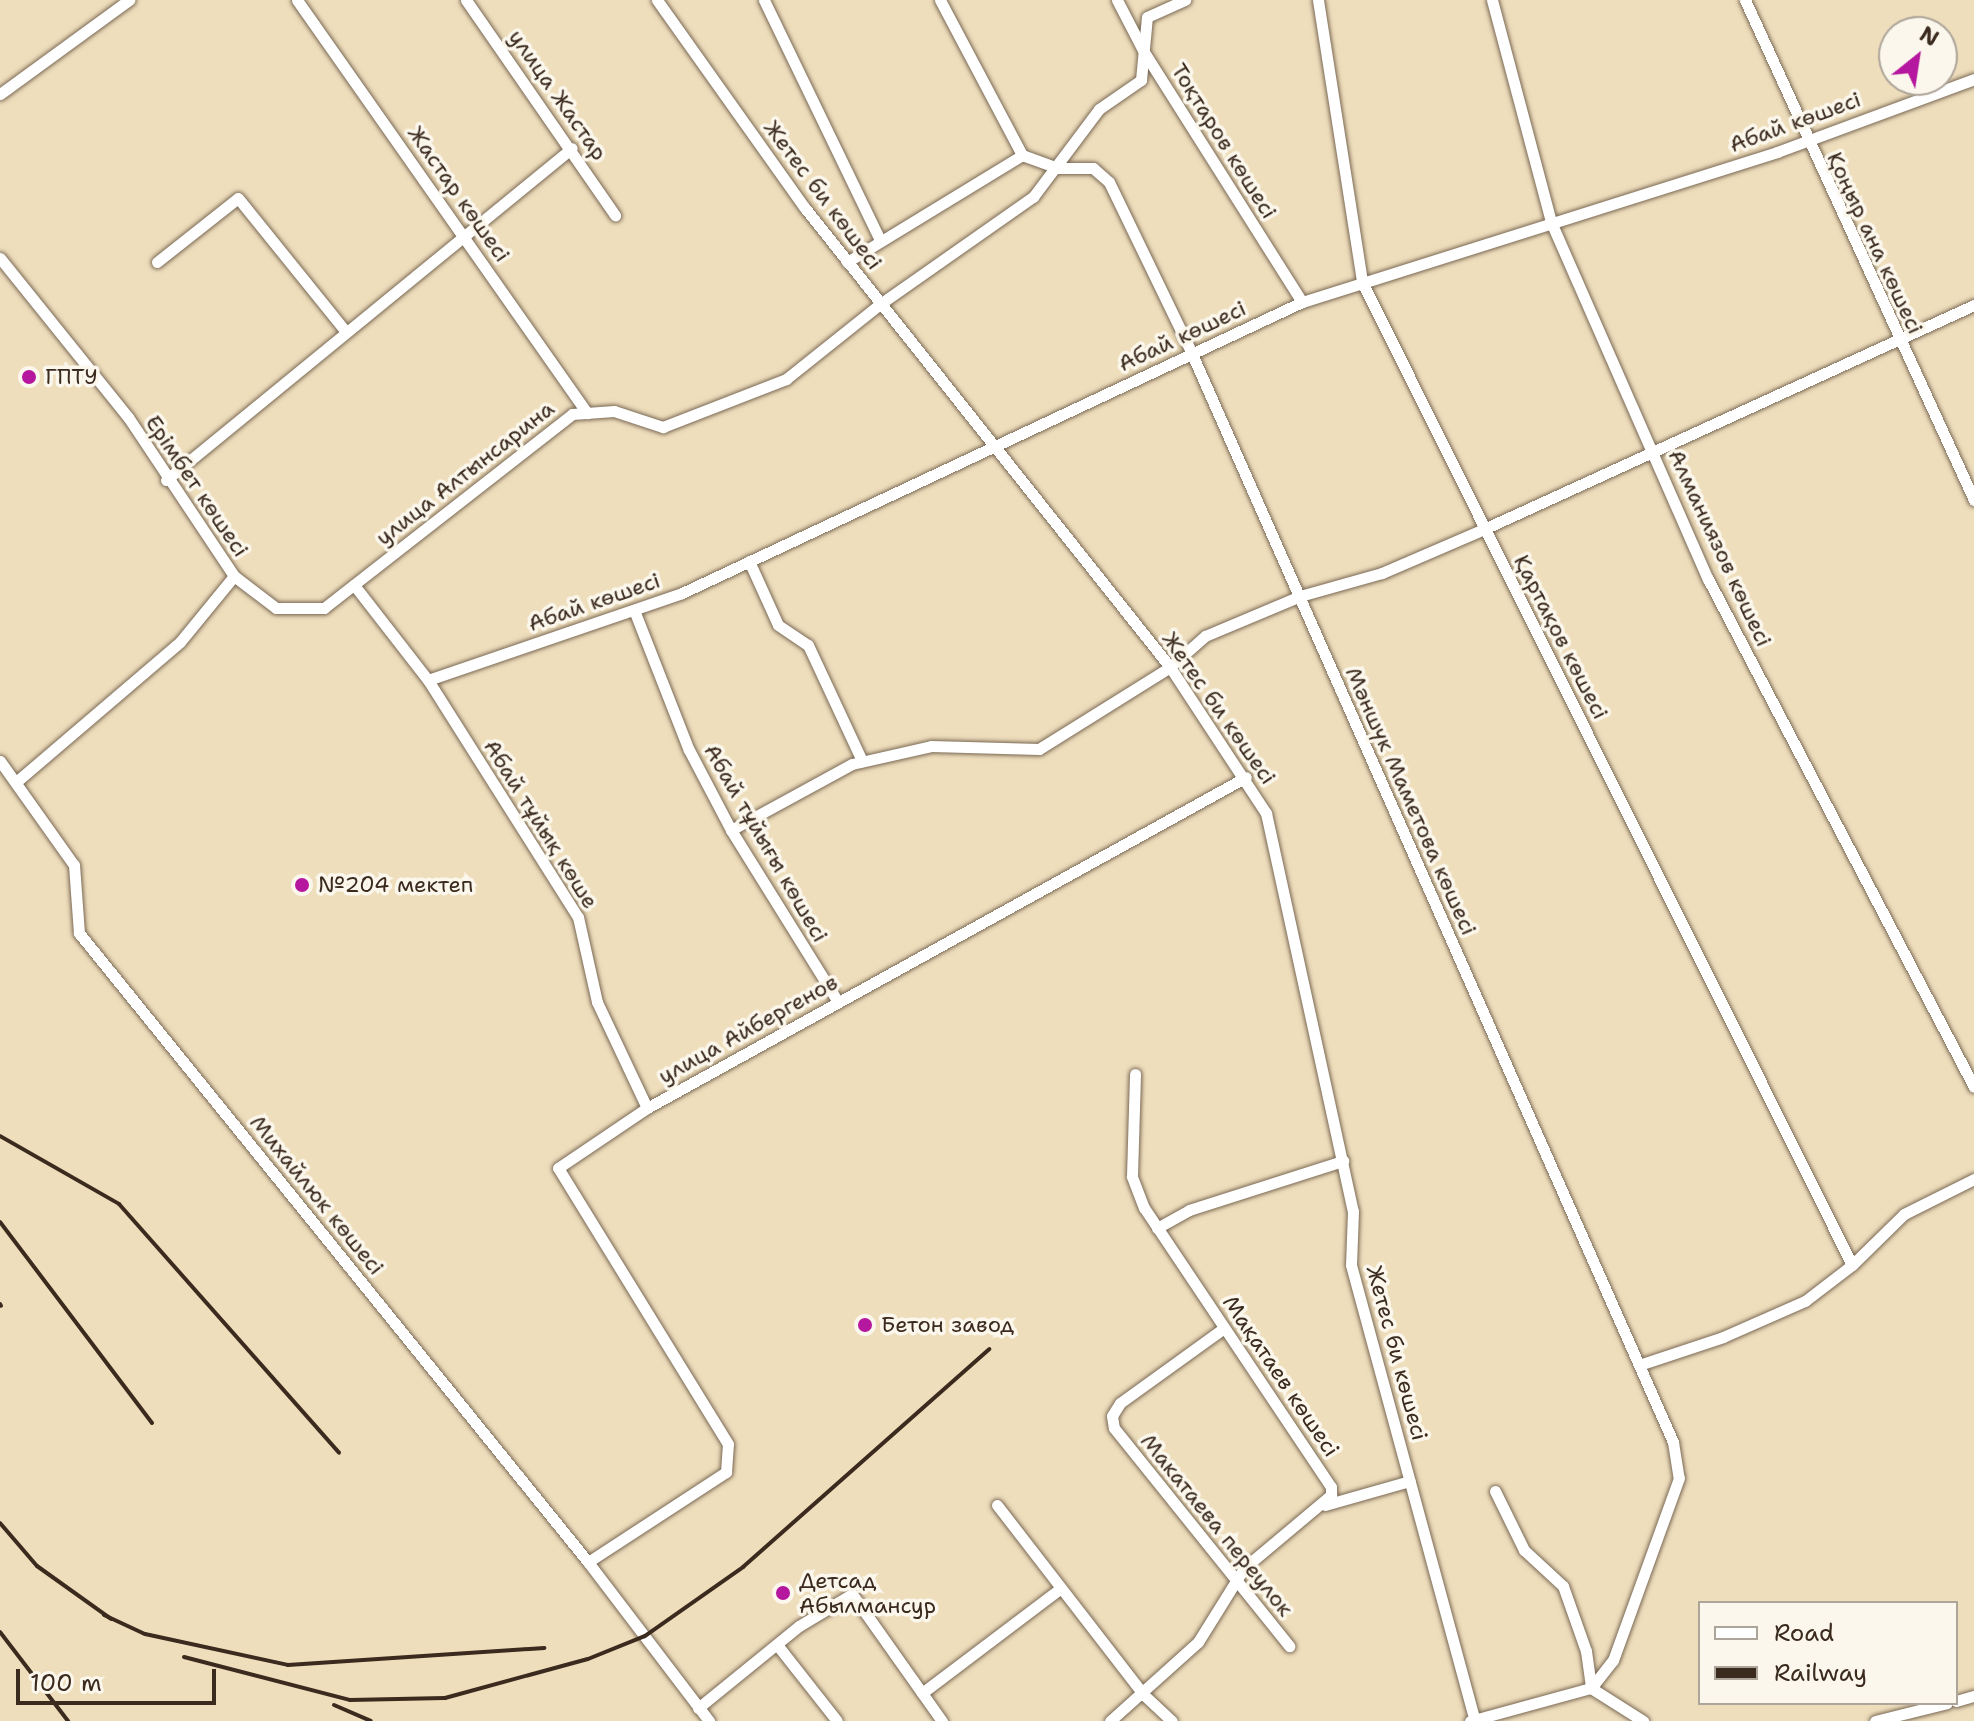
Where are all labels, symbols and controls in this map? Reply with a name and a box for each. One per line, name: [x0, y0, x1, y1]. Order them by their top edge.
north arrow: [1878, 16, 1958, 96]
text: N: [1914, 20, 1944, 53]
street label: улица Жастар: [503, 25, 613, 165]
street label: Тоқтаров көшесі: [1166, 58, 1282, 224]
street label: Абай көшесі: [1726, 86, 1864, 158]
street label: Жетес би көшесі: [758, 115, 888, 275]
street label: Жастар көшесі: [402, 121, 516, 267]
street label: Қоңыр ана көшесі: [1821, 148, 1929, 338]
street label: Абай көшесі: [1114, 295, 1250, 377]
place label: ГПТУ: [45, 364, 98, 390]
marker: ГПТУ: [20, 368, 38, 386]
street label: улица Алтынсарина: [371, 395, 559, 551]
street label: Ерімбет көшесі: [140, 410, 254, 562]
street label: Алманиязов көшесі: [1663, 445, 1777, 651]
street label: Қартақов көшесі: [1508, 550, 1614, 724]
street label: Абай көшесі: [524, 567, 664, 637]
street label: Жетес би көшесі: [1157, 627, 1281, 789]
street label: Мәншүк Маметова көшесі: [1340, 663, 1482, 939]
street label: Абай тұйық көше: [478, 735, 604, 913]
street label: Абай тұйығы көшесі: [698, 739, 834, 947]
place label: №204 мектеп: [318, 872, 473, 898]
marker: №204 мектеп: [293, 876, 311, 894]
street label: улица Айбергенов: [654, 969, 842, 1089]
street label: Михайлюк көшесі: [244, 1110, 390, 1280]
street label: Жетес би көшесі: [1361, 1263, 1433, 1443]
street label: Мақатаев көшесі: [1217, 1290, 1345, 1462]
place label: Бетон завод: [881, 1312, 1014, 1338]
marker: Бетон завод: [856, 1316, 874, 1334]
street label: Макатаева переулок: [1135, 1428, 1299, 1622]
place label: Детсад Абылмансур: [799, 1567, 936, 1618]
marker: Детсад Абылмансур: [774, 1584, 792, 1602]
legend: [1698, 1601, 1958, 1705]
text: Road: [1774, 1617, 1834, 1649]
scale bar: [20, 1653, 220, 1703]
text: Railway: [1774, 1657, 1867, 1689]
text: 100 m: [30, 1667, 102, 1699]

